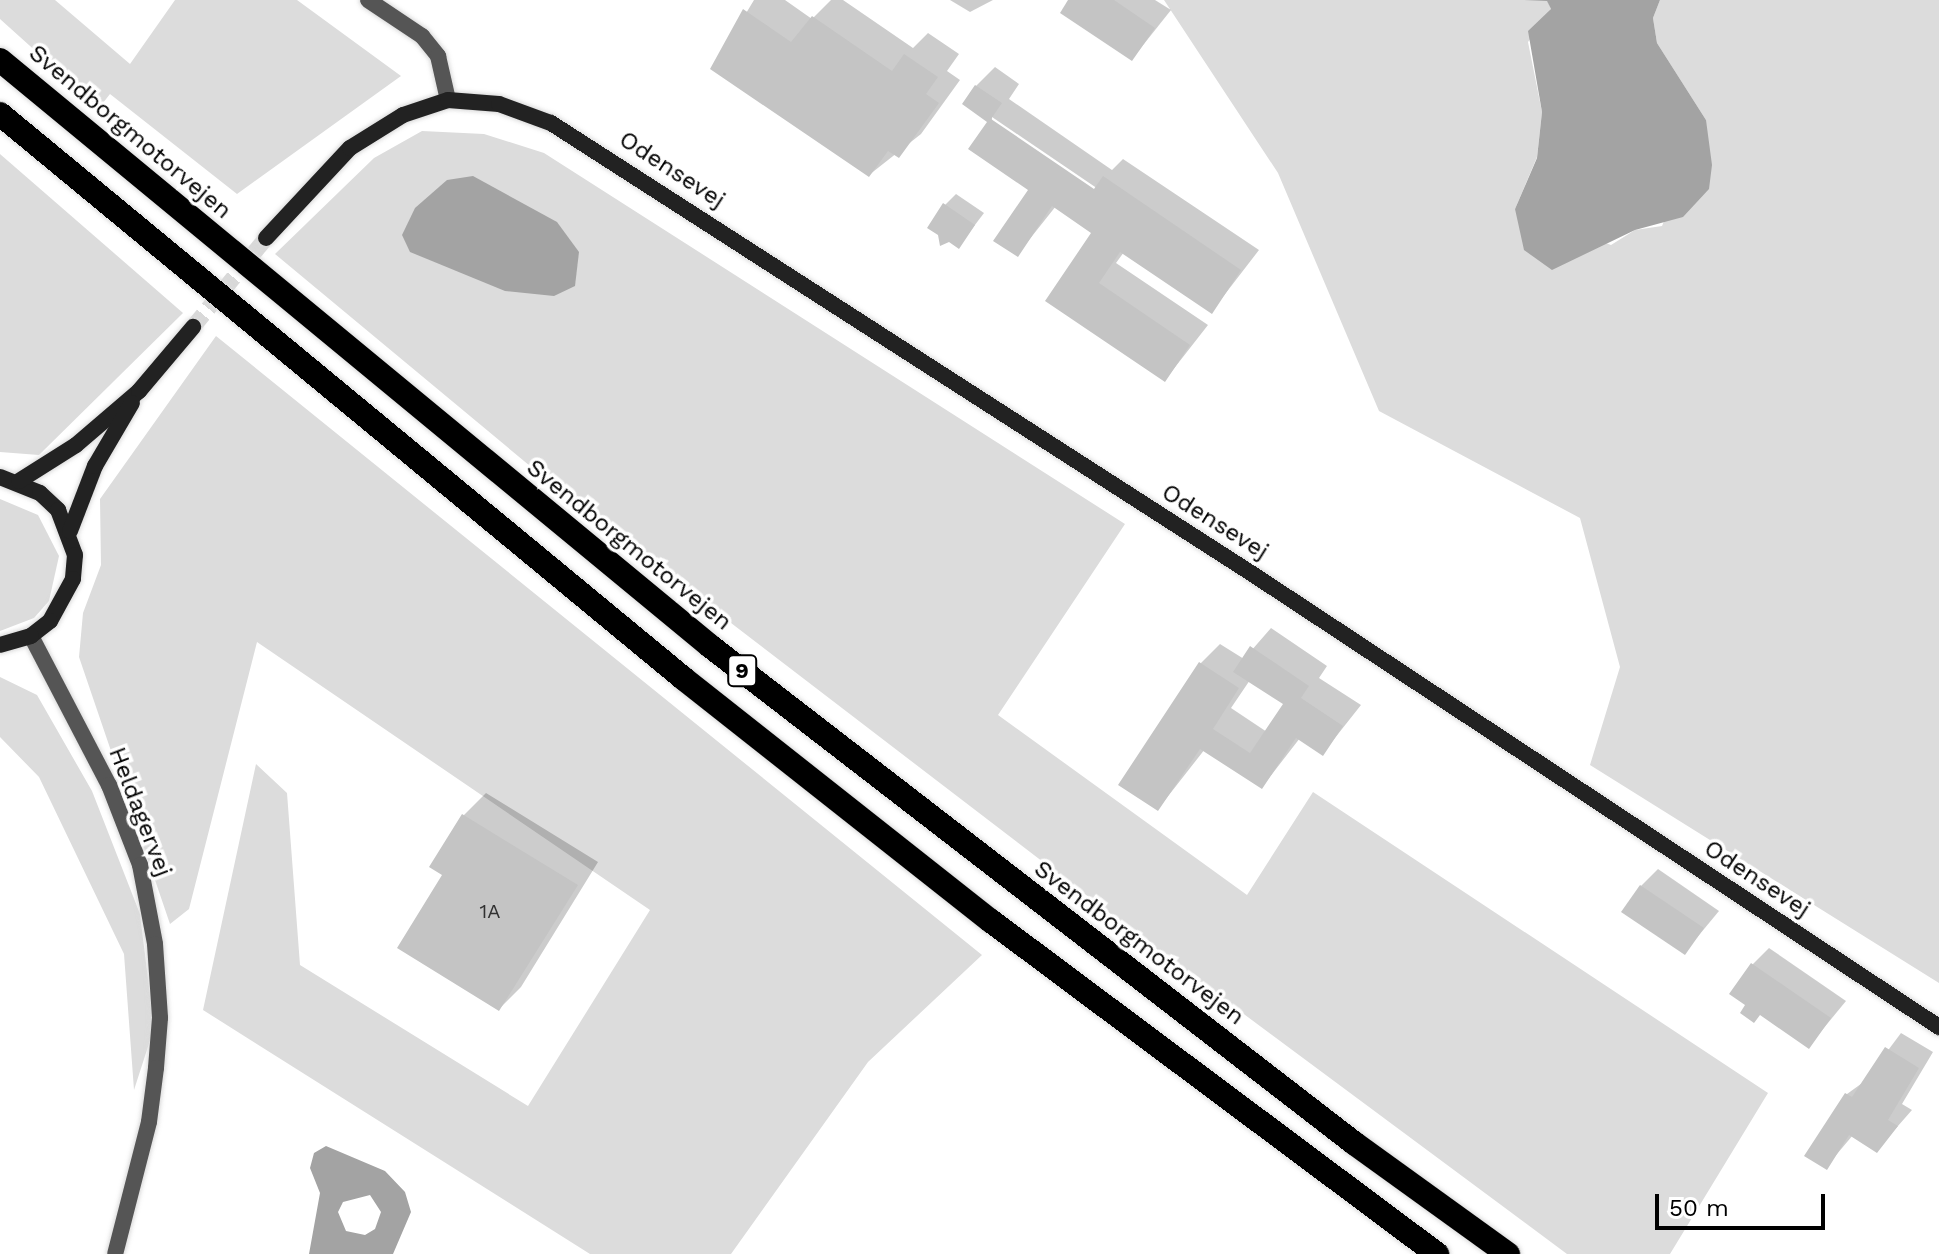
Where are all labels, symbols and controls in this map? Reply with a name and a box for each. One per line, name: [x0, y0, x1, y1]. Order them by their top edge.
street label: Svendborgmotorvejen: [23, 39, 237, 225]
street label: Odensevej: [614, 125, 730, 215]
street label: Svendborgmotorvejen: [521, 453, 737, 637]
street label: Odensevej: [1156, 478, 1274, 566]
road number: 9: [726, 653, 758, 689]
street label: Heldagervej: [102, 743, 178, 881]
street label: Odensevej: [1699, 834, 1815, 924]
street label: Svendborgmotorvejen: [1028, 855, 1250, 1031]
house number: 1A: [480, 899, 500, 923]
scale bar: [1659, 1178, 1829, 1228]
text: 50 m: [1669, 1194, 1729, 1222]

